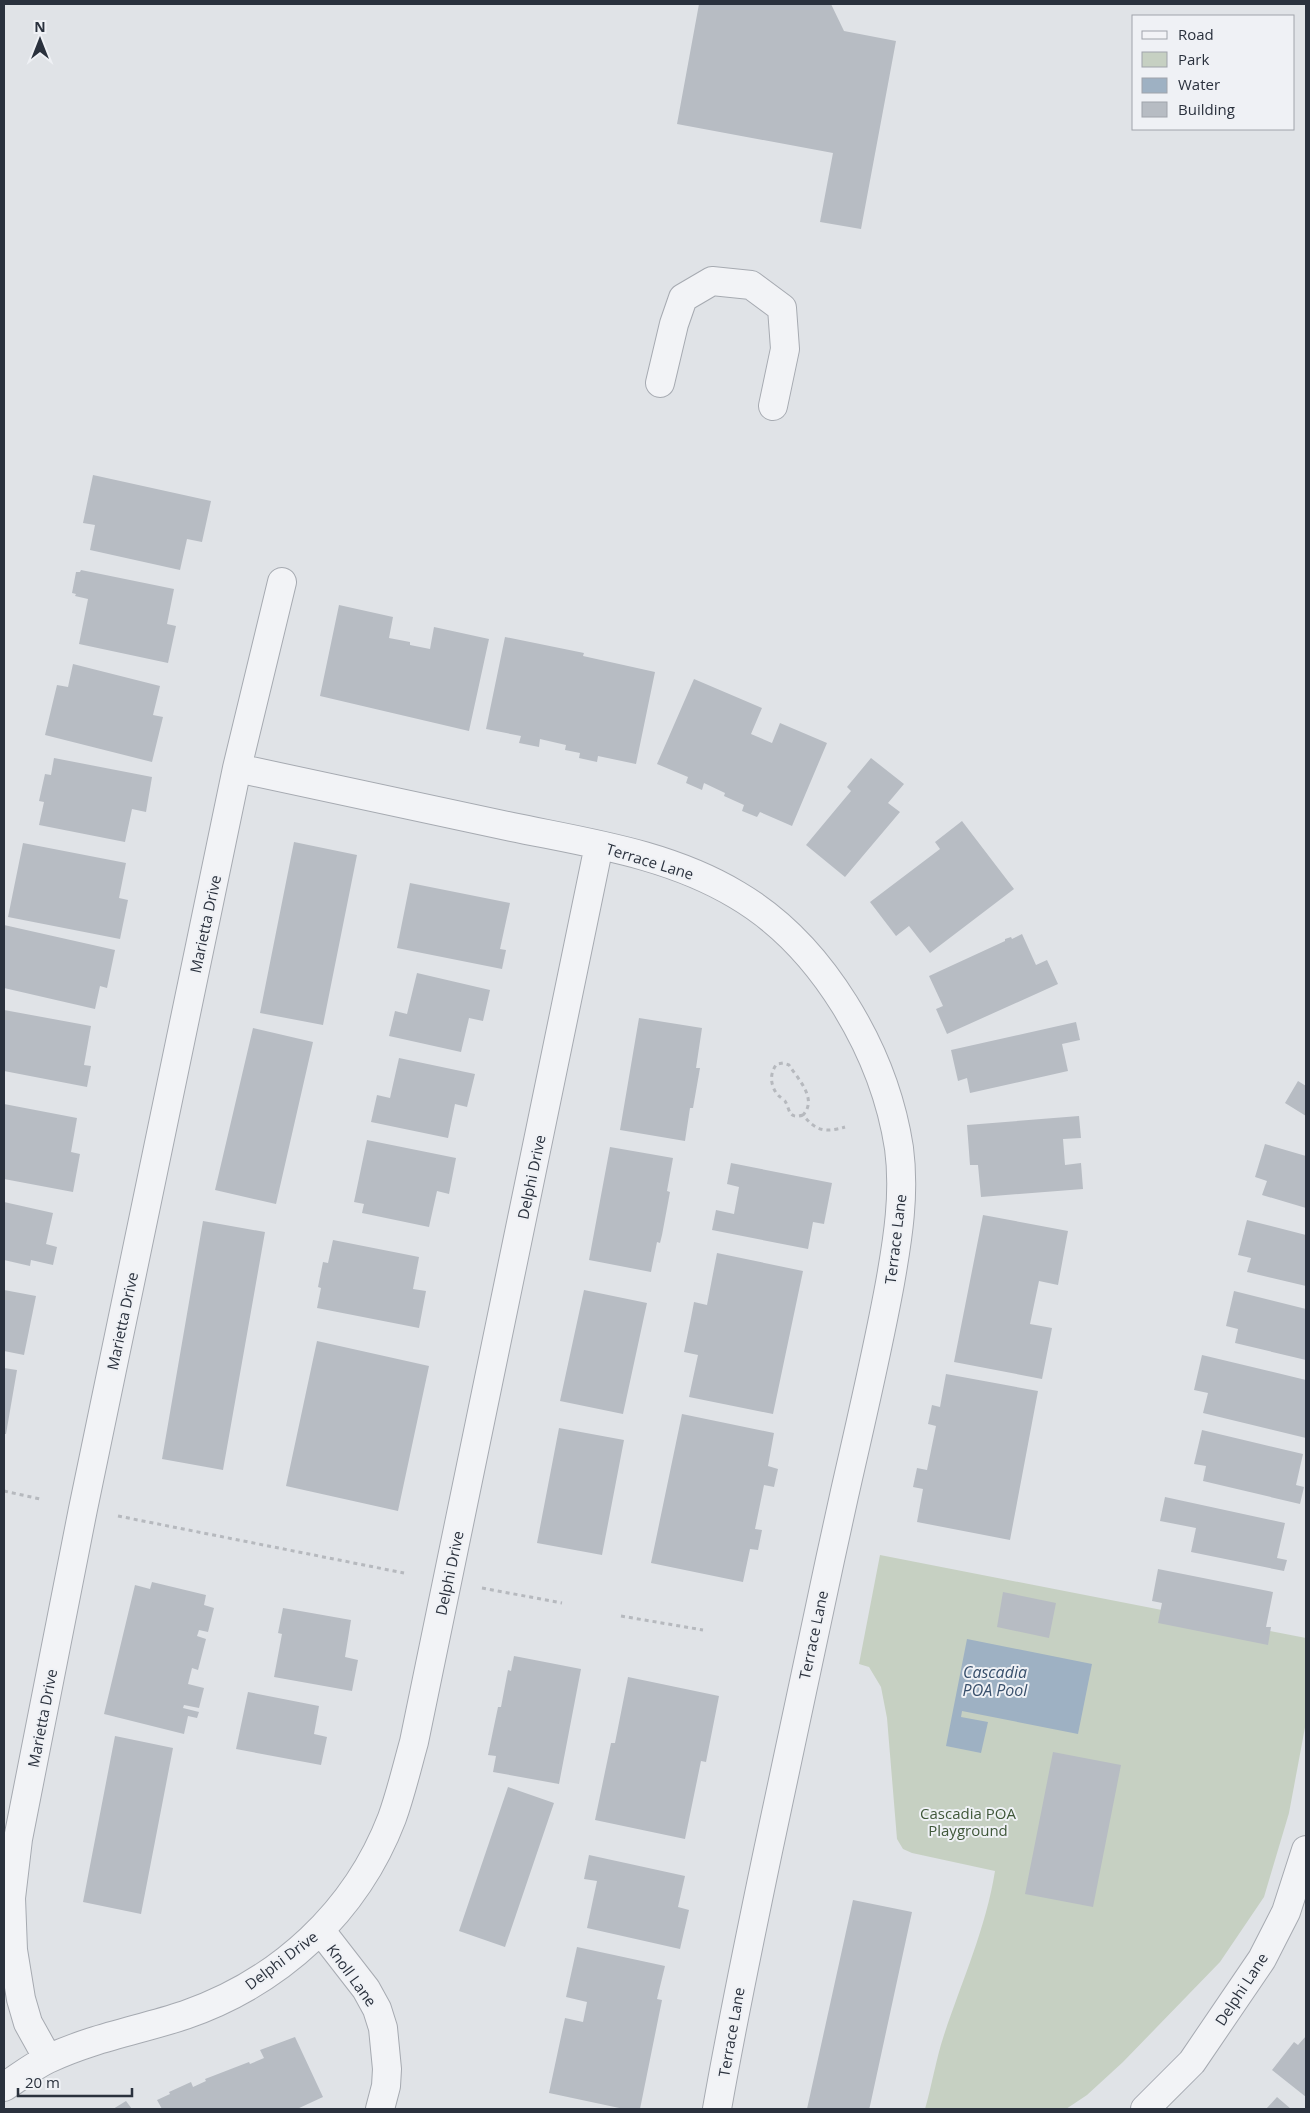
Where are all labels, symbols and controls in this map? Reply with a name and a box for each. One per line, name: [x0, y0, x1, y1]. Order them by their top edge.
north arrow: [15, 15, 65, 65]
legend: [1132, 15, 1295, 130]
text: N: [34, 17, 46, 36]
text: Road: [1178, 24, 1214, 44]
text: Park: [1178, 49, 1209, 69]
text: Water: [1178, 74, 1220, 94]
text: Building: [1178, 99, 1235, 119]
street label: Terrace Lane: [604, 838, 696, 884]
street label: Marietta Drive: [185, 873, 225, 975]
street label: Delphi Drive: [512, 1133, 550, 1221]
street label: Terrace Lane: [880, 1193, 910, 1285]
street label: Marietta Drive: [102, 1270, 142, 1372]
street label: Delphi Drive: [430, 1529, 468, 1617]
street label: Terrace Lane: [794, 1589, 832, 1681]
water label: Cascadia POA Pool: [963, 1661, 1028, 1701]
street label: Marietta Drive: [23, 1667, 61, 1769]
park label: Cascadia POA Playground: [920, 1803, 1016, 1840]
street label: Delphi Drive: [241, 1926, 321, 1994]
street label: Knoll Lane: [323, 1940, 381, 2010]
street label: Delphi Lane: [1210, 1949, 1272, 2029]
street label: Terrace Lane: [713, 1986, 749, 2078]
scale bar: [18, 2066, 131, 2098]
text: 20 m: [25, 2072, 60, 2092]

